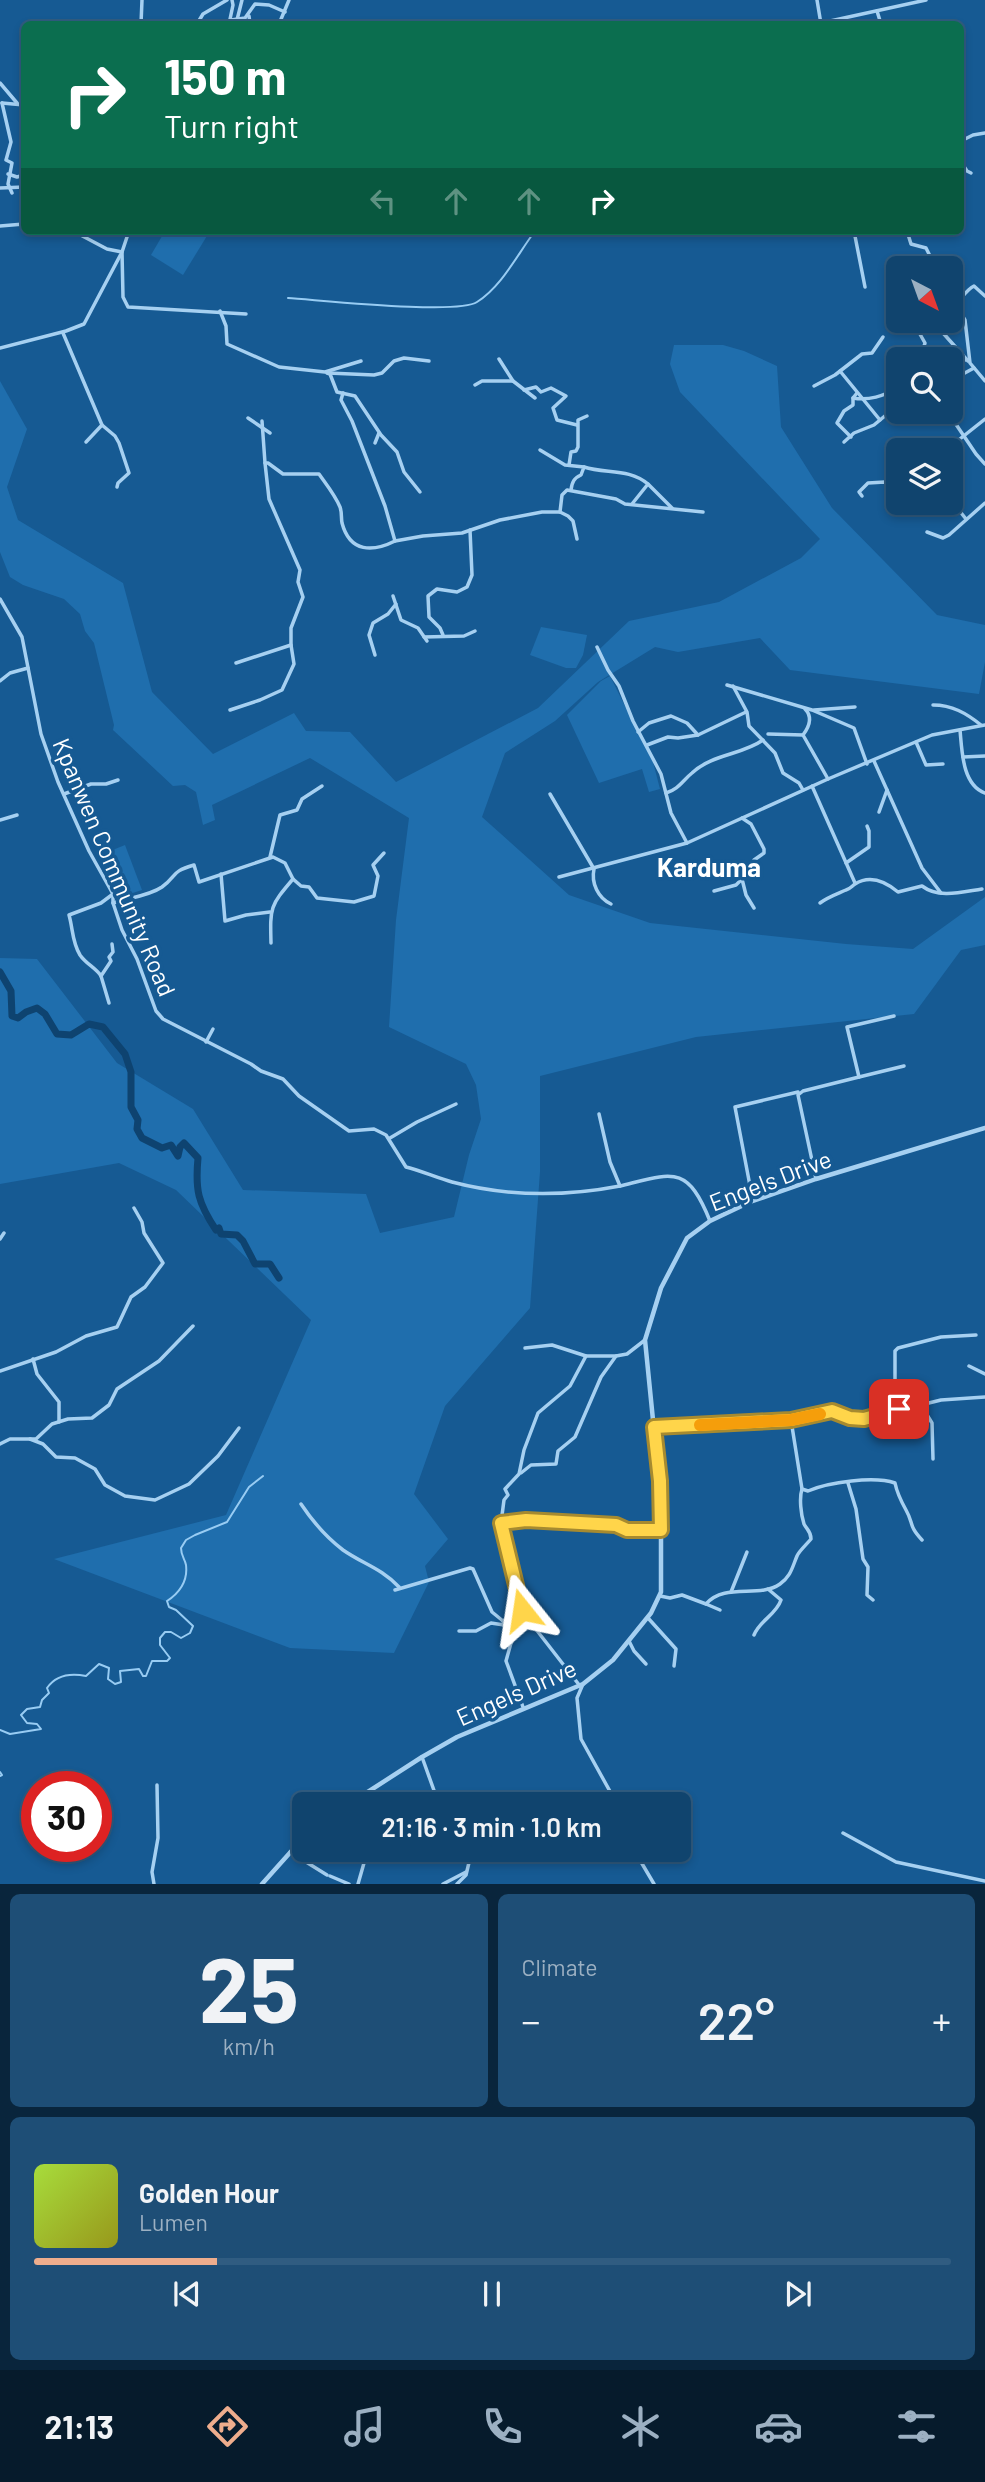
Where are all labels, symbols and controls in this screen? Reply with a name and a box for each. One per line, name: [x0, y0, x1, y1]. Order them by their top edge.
text: 150 m: [164, 46, 286, 105]
icon: right: [49, 49, 140, 140]
text: Turn right: [164, 106, 299, 144]
icon: left: [364, 182, 402, 220]
icon: ahead: [437, 182, 475, 220]
icon: ahead: [510, 182, 548, 220]
icon: right: [583, 182, 621, 220]
north arrow: [886, 256, 962, 332]
map controls: [886, 256, 963, 515]
button: search: [886, 347, 963, 424]
button: layers: [886, 438, 963, 515]
street label: Kpanwen Community Road: [47, 734, 183, 1000]
district label: Karduma: [657, 851, 761, 882]
street label: Engels Drive: [705, 1143, 835, 1217]
pin: [869, 1379, 929, 1439]
icon: arrive: [880, 1390, 918, 1428]
position arrow: [485, 1573, 559, 1647]
street label: Engels Drive: [451, 1653, 581, 1731]
speed limit sign: 30: [21, 1771, 112, 1862]
text: 21:16 · 3 min · 1.0 km: [382, 1811, 601, 1842]
text: 25: [199, 1932, 299, 2041]
text: Climate: [522, 1953, 598, 1981]
text: 22°: [698, 1988, 775, 2050]
text: −: [522, 1997, 541, 2043]
text: +: [932, 1997, 951, 2043]
text: km/h: [223, 2032, 275, 2060]
text: Golden Hour: [139, 2177, 279, 2208]
text: Lumen: [139, 2208, 208, 2236]
icon: previous: [168, 2275, 206, 2313]
icon: pause: [473, 2275, 511, 2313]
icon: next: [779, 2275, 817, 2313]
icon: directions: [203, 2402, 252, 2451]
icon: music: [340, 2402, 389, 2451]
icon: phone: [478, 2402, 527, 2451]
icon: climate: [616, 2402, 665, 2451]
icon: car: [754, 2402, 803, 2451]
icon: filters: [892, 2402, 941, 2451]
text: 21:13: [44, 2407, 114, 2445]

